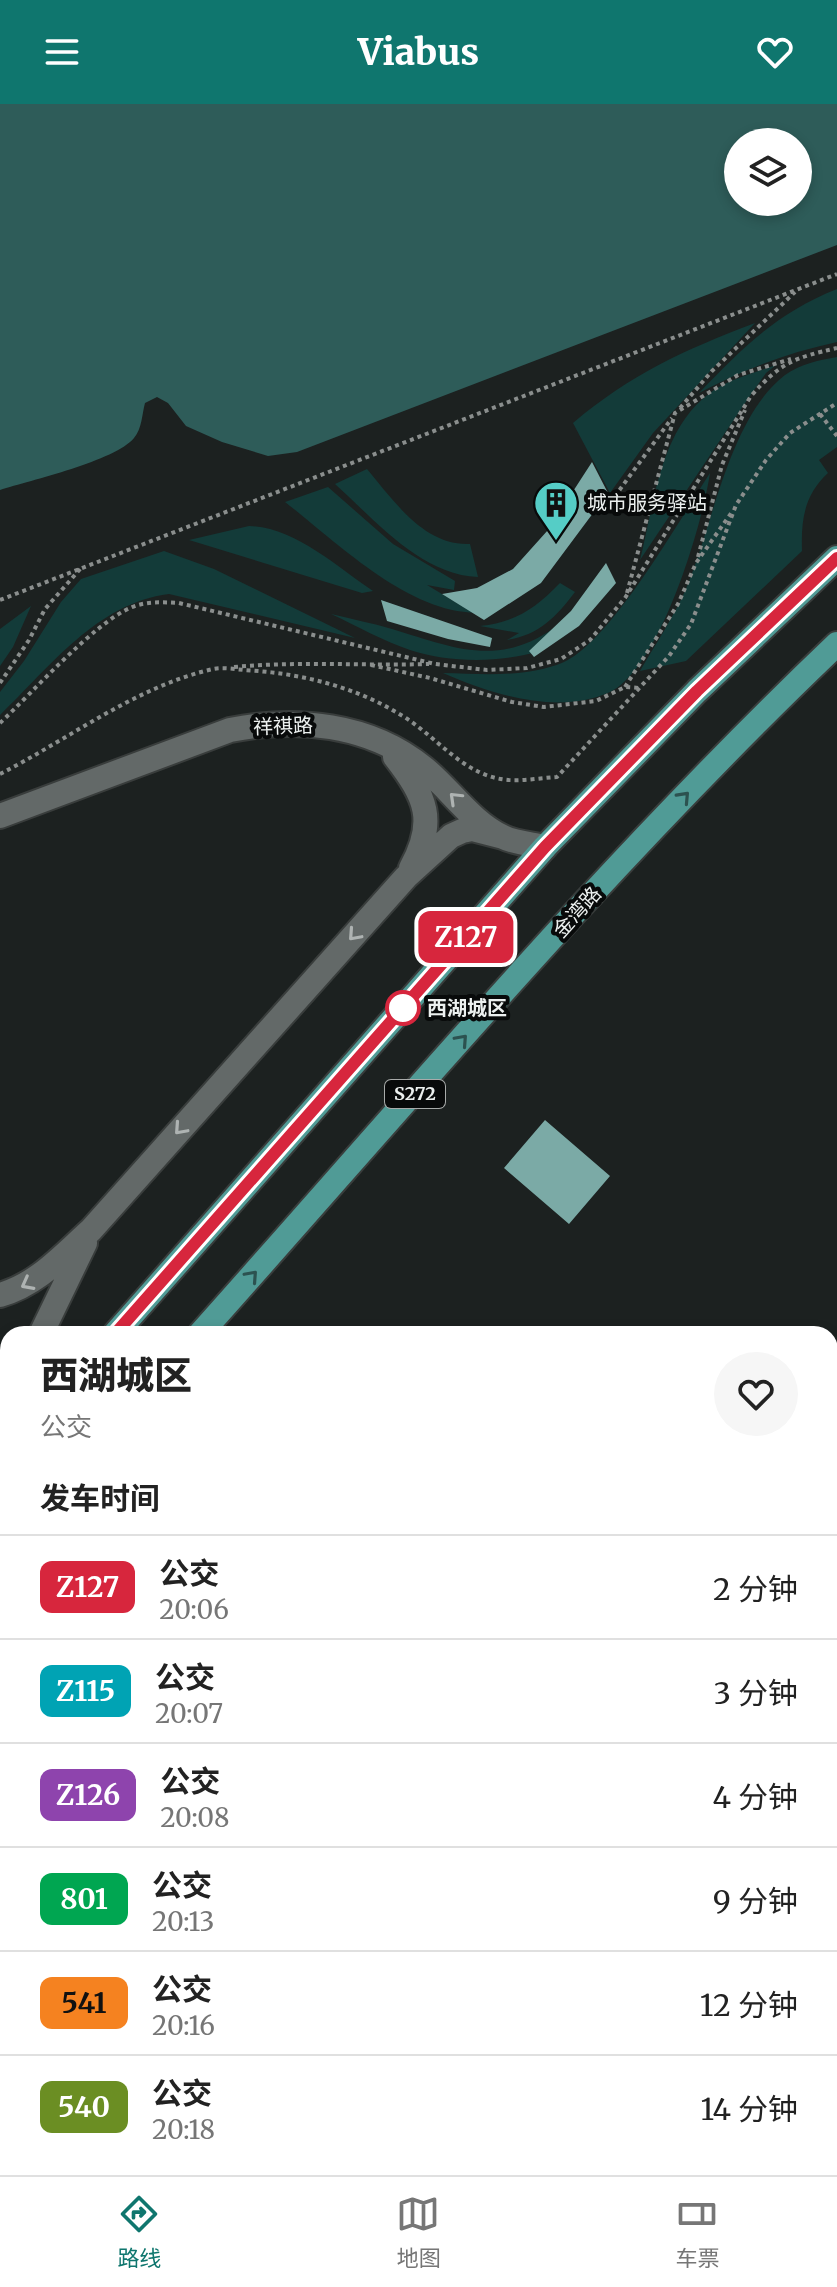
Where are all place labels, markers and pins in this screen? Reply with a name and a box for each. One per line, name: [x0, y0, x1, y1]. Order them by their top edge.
building icon: 城市服务驿站: [532, 479, 580, 542]
place label: 城市服务驿站: [587, 490, 707, 515]
marker: 西湖城区: [386, 991, 420, 1025]
place label: 西湖城区: [427, 995, 507, 1020]

